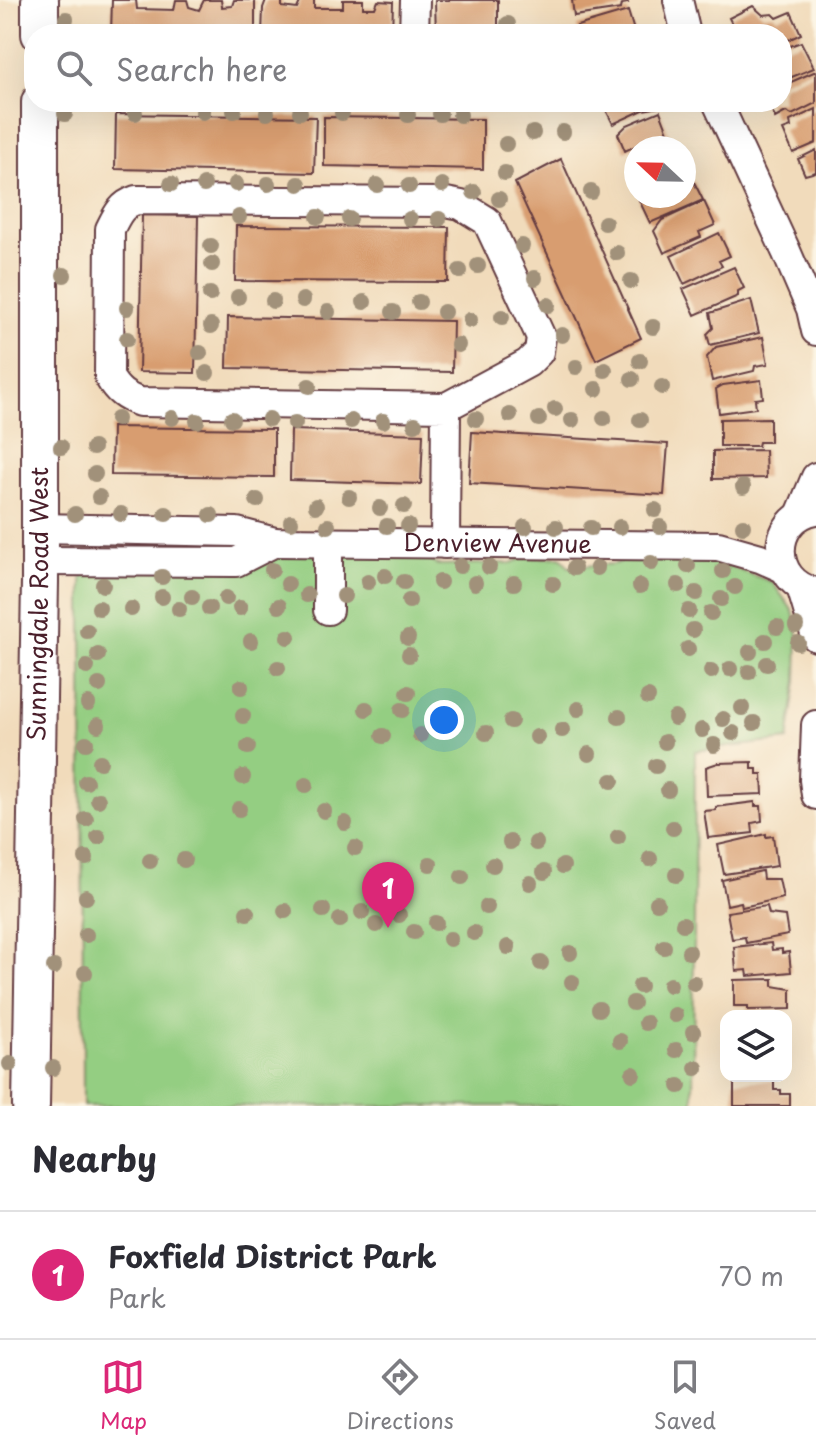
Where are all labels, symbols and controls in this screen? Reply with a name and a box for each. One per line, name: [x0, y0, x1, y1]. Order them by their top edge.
search box: [24, 24, 792, 112]
icon: search: [52, 46, 96, 90]
text: Search here: [116, 46, 288, 91]
north arrow: [624, 136, 696, 208]
street label: Sunningdale Road West: [17, 467, 56, 742]
street label: Denview Avenue: [403, 523, 592, 561]
your location: [424, 700, 464, 740]
pin: 1: [362, 862, 414, 928]
map controls: [720, 1010, 792, 1082]
button: layers: [720, 1010, 792, 1082]
text: Nearby: [32, 1132, 157, 1184]
text: Foxfield District Park: [108, 1233, 437, 1278]
text: 1: [52, 1256, 64, 1295]
text: 70 m: [719, 1256, 784, 1295]
text: Park: [108, 1278, 166, 1317]
tab: Map: [100, 1355, 147, 1436]
tab: Directions: [347, 1355, 454, 1436]
tab: Saved: [654, 1355, 716, 1436]

